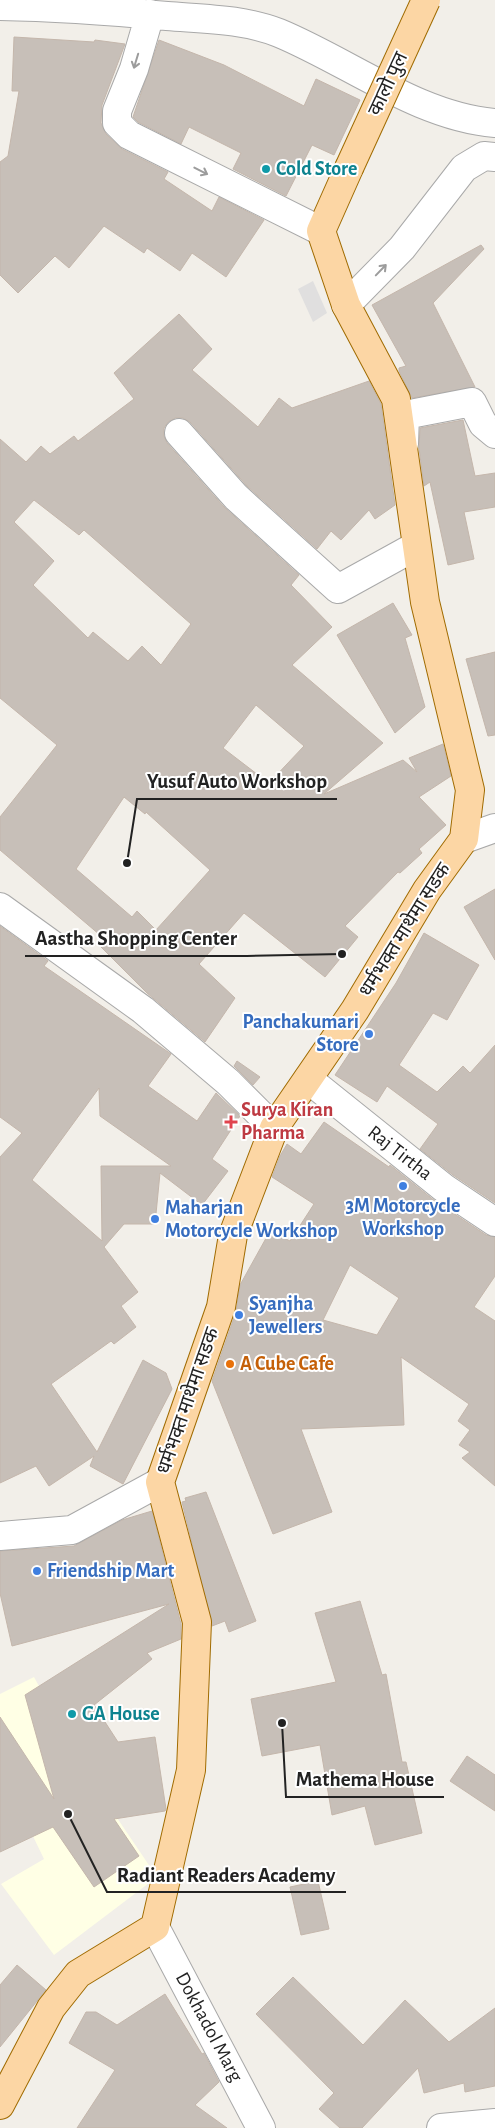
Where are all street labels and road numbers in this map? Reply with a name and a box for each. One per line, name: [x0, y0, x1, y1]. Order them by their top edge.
street label: कालो पुल: [362, 48, 413, 120]
street label: धर्मभक्त माथेमा सडक: [353, 857, 455, 1000]
street label: Raj Tirtha: [364, 1122, 436, 1184]
street label: धर्मभक्त माथेमा सडक: [151, 1324, 223, 1477]
street label: Dokhadol Marg: [172, 1969, 246, 2085]

